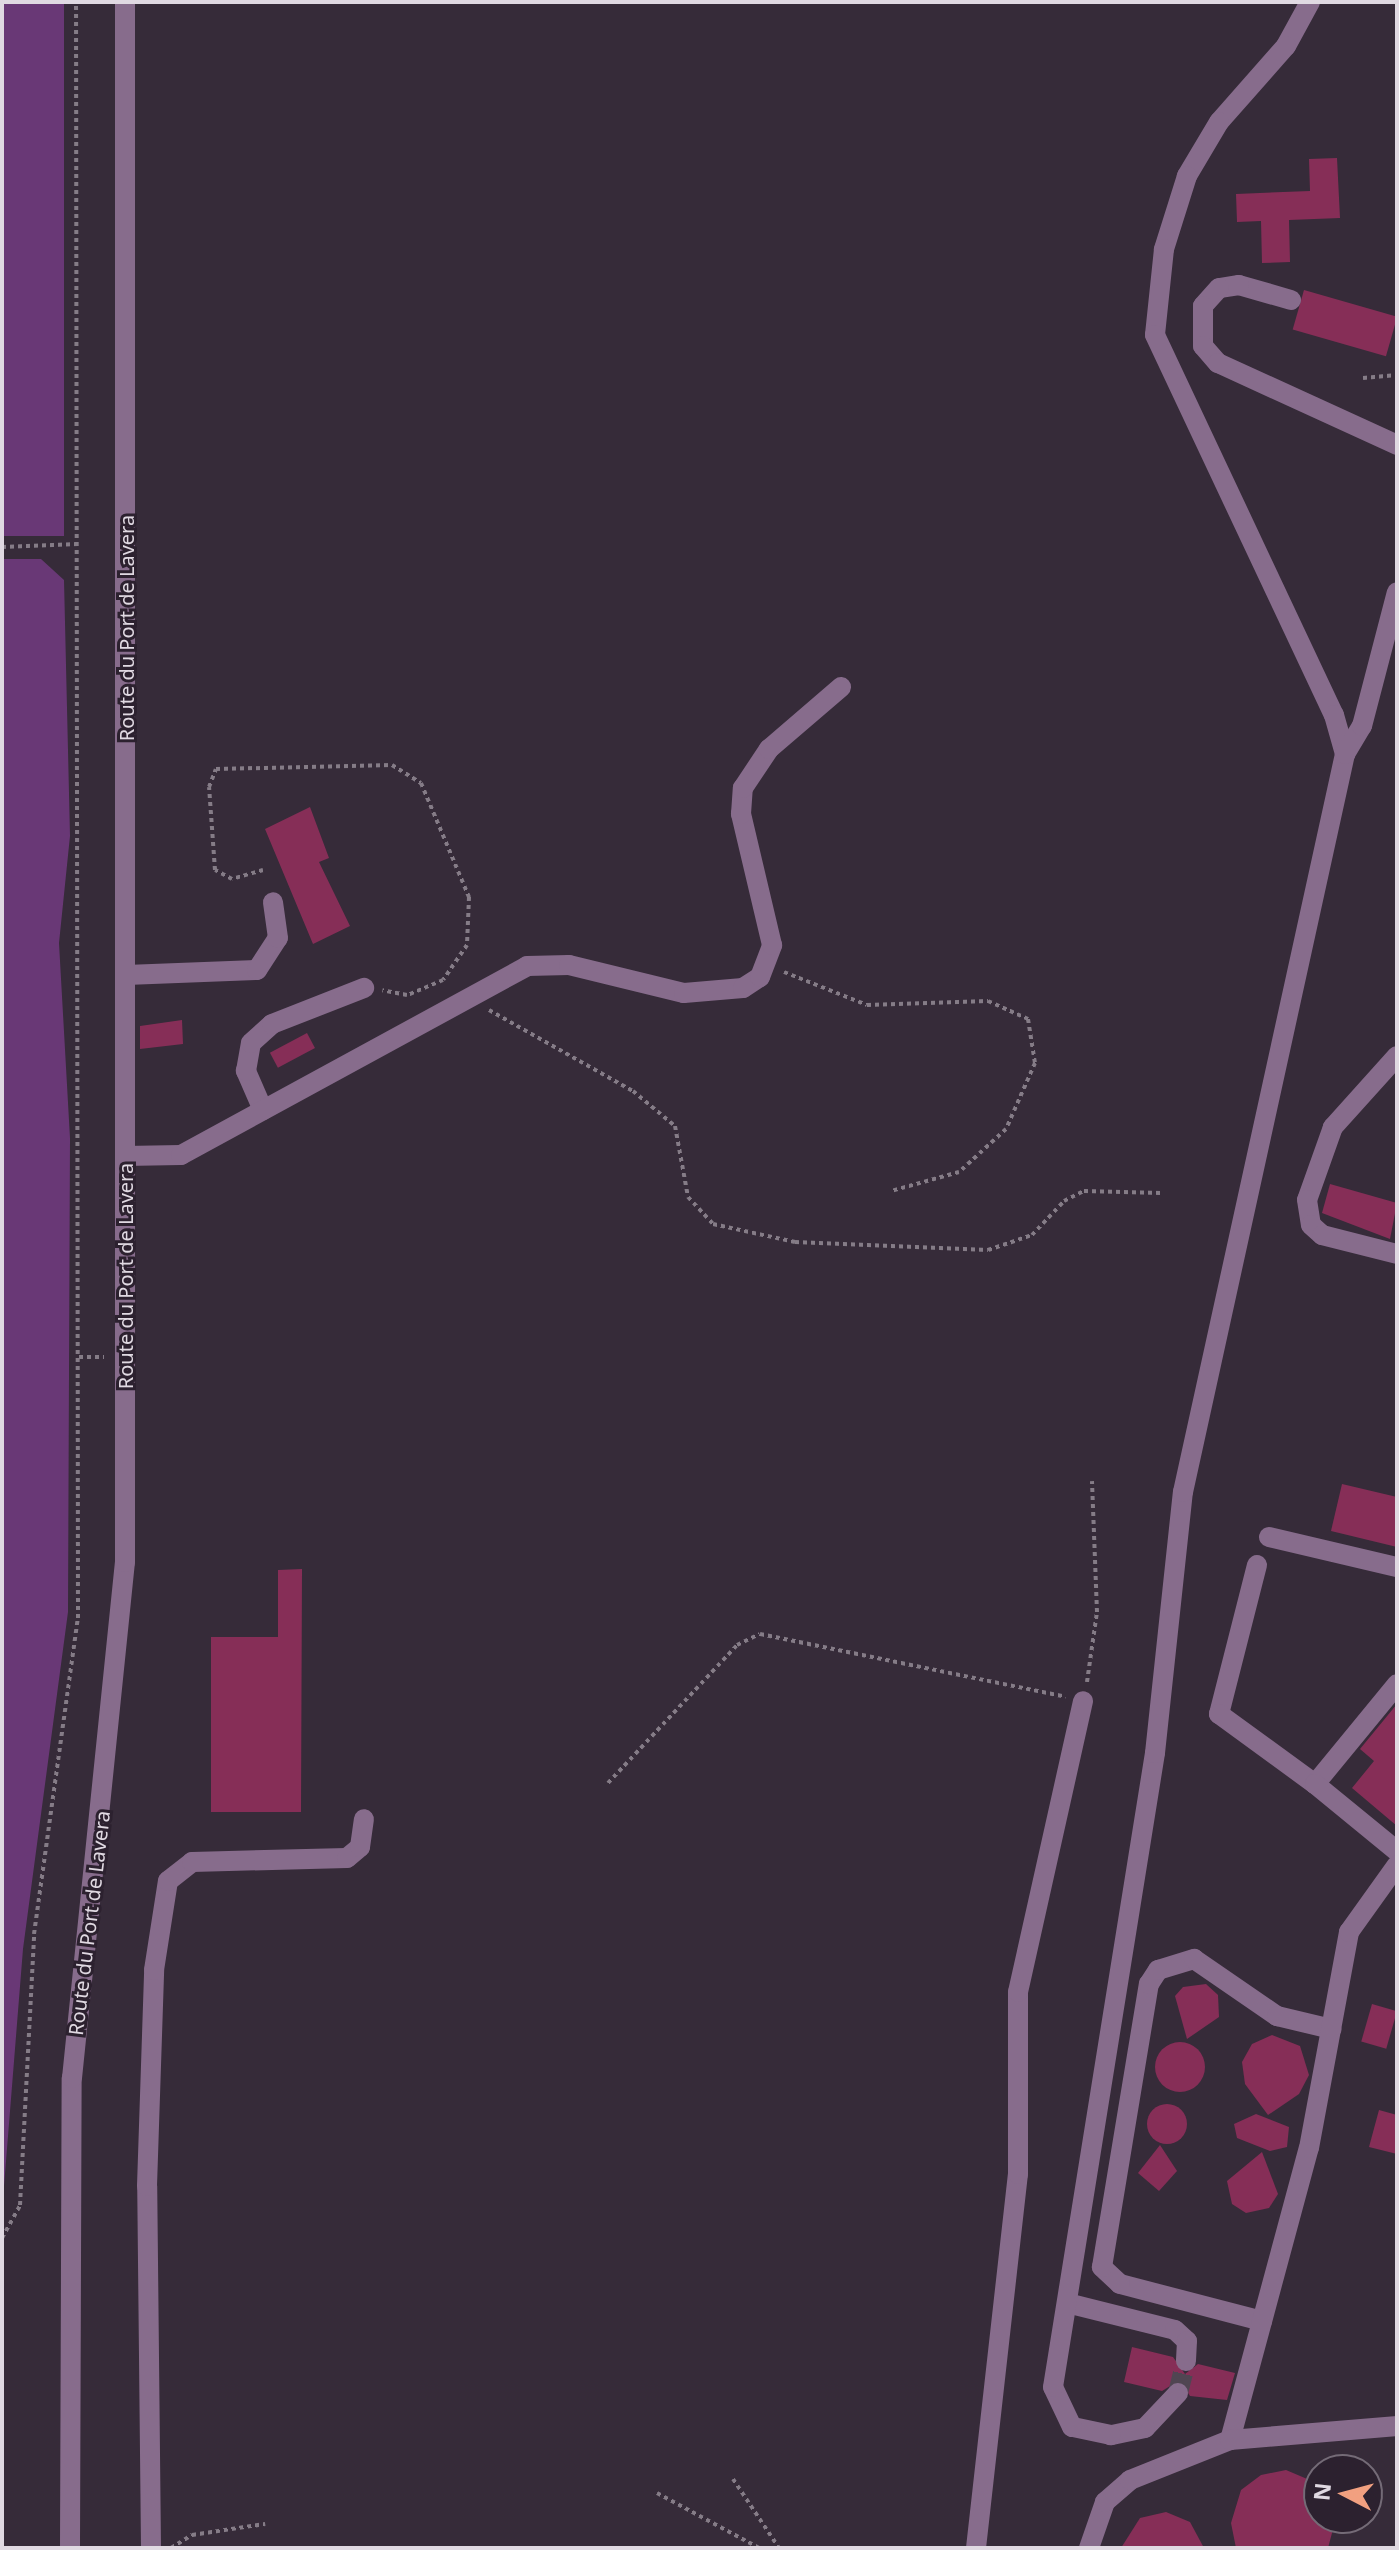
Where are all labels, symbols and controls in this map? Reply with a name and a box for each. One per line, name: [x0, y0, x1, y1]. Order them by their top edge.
street label: Route du Port de Lavera: [114, 515, 138, 741]
street label: Route du Port de Lavera: [113, 1163, 137, 1389]
street label: Route du Port de Lavera: [63, 1809, 115, 2037]
north arrow: [1303, 2454, 1383, 2534]
text: N: [1305, 2481, 1337, 2502]

